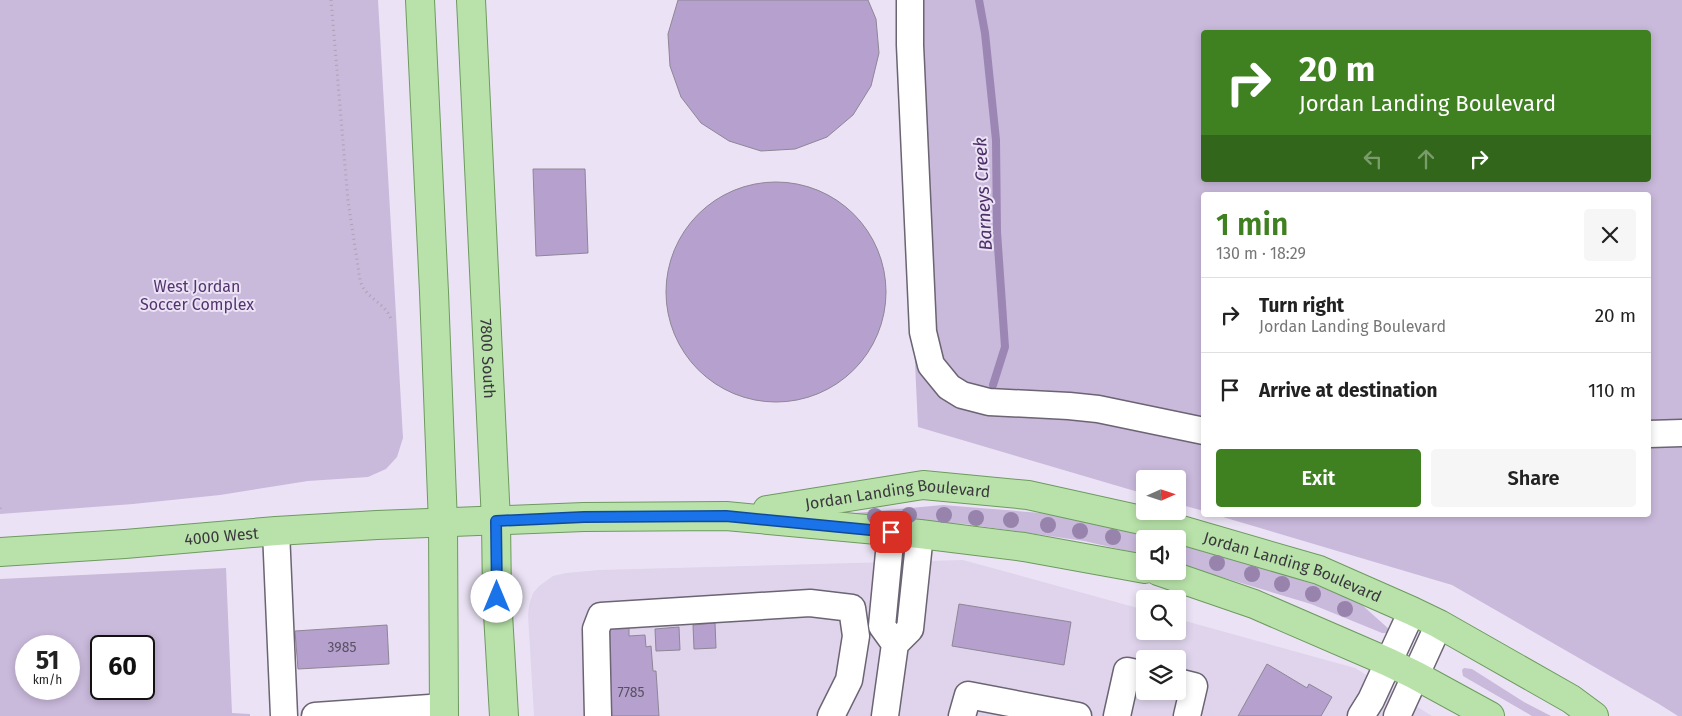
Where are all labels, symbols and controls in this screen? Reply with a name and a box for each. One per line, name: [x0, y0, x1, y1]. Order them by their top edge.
text: 20 m: [1299, 48, 1375, 90]
icon: right: [1216, 50, 1281, 115]
text: Jordan Landing Boulevard: [1299, 90, 1556, 117]
water label: Barneys Creek: [969, 137, 997, 251]
icon: left: [1359, 145, 1387, 173]
icon: ahead: [1412, 145, 1440, 173]
icon: right: [1465, 145, 1493, 173]
text: 1 min: [1216, 207, 1288, 243]
button: close: [1584, 209, 1636, 261]
text: 130 m · 18:29: [1216, 244, 1306, 263]
park label: West Jordan Soccer Complex: [140, 277, 254, 314]
text: Turn right: [1259, 294, 1344, 317]
icon: right: [1216, 301, 1244, 329]
text: 20 m: [1595, 304, 1636, 327]
text: Jordan Landing Boulevard: [1259, 317, 1446, 336]
street label: 7800 South: [476, 318, 499, 399]
icon: arrive: [1216, 376, 1244, 404]
text: Arrive at destination: [1259, 379, 1438, 402]
text: 110 m: [1588, 379, 1636, 402]
button: Exit: [1216, 449, 1421, 507]
button: Share: [1431, 449, 1636, 507]
north arrow: [1136, 470, 1186, 520]
map controls: [1136, 470, 1186, 700]
street label: Jordan Landing Boulevard: [804, 475, 991, 514]
pin: [870, 511, 912, 553]
icon: arrive: [877, 518, 905, 546]
street label: 4000 West: [183, 524, 260, 549]
street label: Jordan Landing Boulevard: [1201, 528, 1384, 606]
button: sound: [1136, 530, 1186, 580]
position arrow: [470, 570, 522, 622]
button: search: [1136, 590, 1186, 640]
speed limit sign: 60: [90, 635, 155, 700]
house number: 3985: [328, 639, 356, 656]
text: 51: [36, 646, 59, 676]
button: layers: [1136, 650, 1186, 700]
text: km/h: [33, 673, 62, 687]
house number: 7785: [618, 684, 644, 701]

